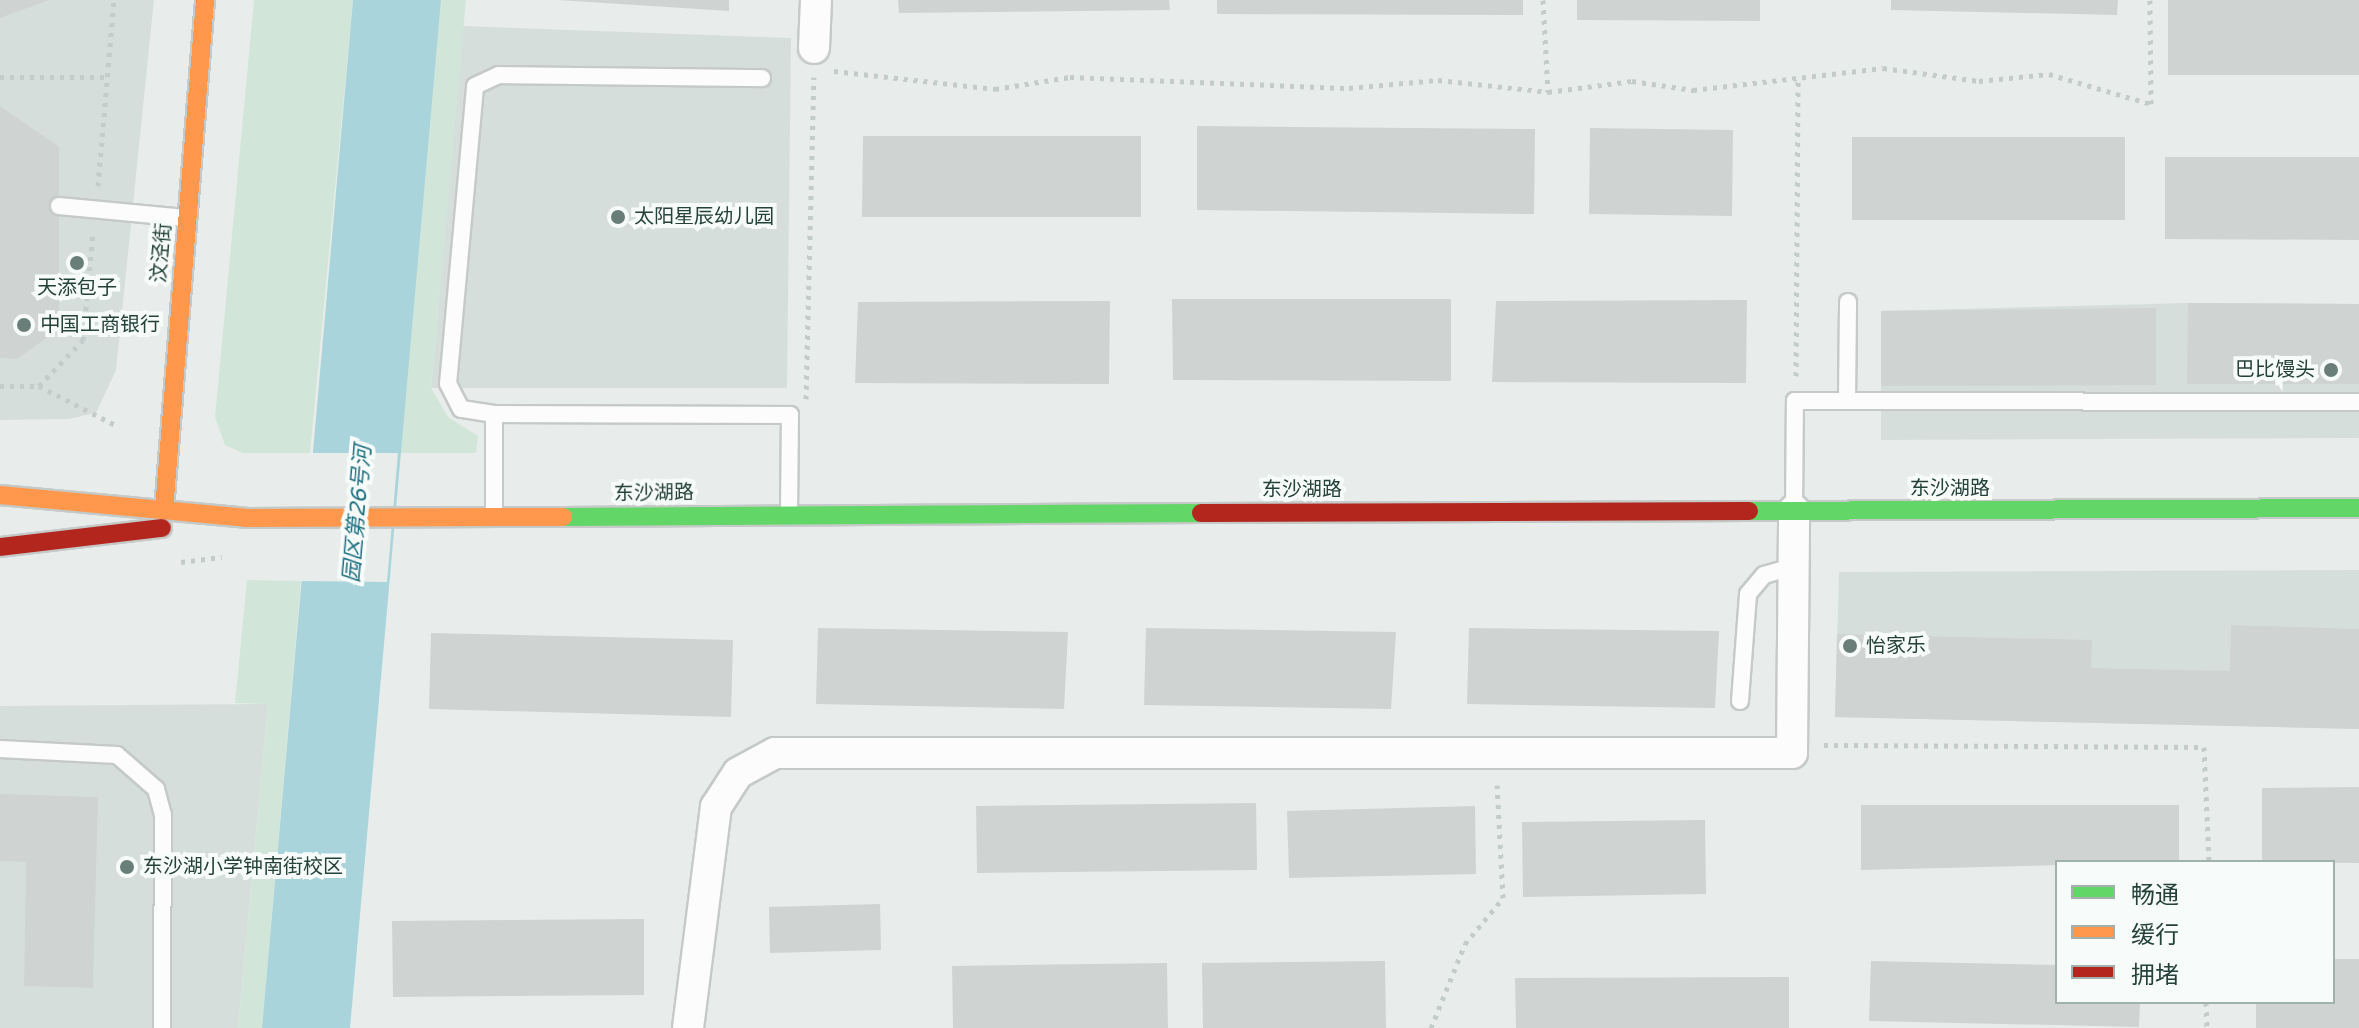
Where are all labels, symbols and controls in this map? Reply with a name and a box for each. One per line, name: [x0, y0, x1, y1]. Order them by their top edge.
place label: 太阳星辰幼儿园: [634, 205, 774, 229]
marker: 太阳星辰幼儿园: [609, 208, 627, 226]
street label: 汶泾街: [147, 222, 177, 284]
marker: 天添包子: [68, 254, 86, 272]
place label: 天添包子: [37, 276, 117, 300]
place label: 中国工商银行: [40, 313, 160, 337]
marker: 中国工商银行: [15, 316, 33, 334]
place label: 巴比馒头: [2235, 358, 2315, 382]
marker: 巴比馒头: [2322, 361, 2340, 379]
water label: 园区第26号河: [339, 444, 377, 584]
street label: 东沙湖路: [1910, 477, 1990, 501]
street label: 东沙湖路: [1262, 478, 1342, 502]
street label: 东沙湖路: [614, 481, 694, 507]
place label: 怡家乐: [1866, 634, 1926, 658]
marker: 怡家乐: [1841, 637, 1859, 655]
place label: 东沙湖小学钟南街校区: [143, 855, 343, 879]
marker: 东沙湖小学钟南街校区: [118, 858, 136, 876]
legend: [2055, 860, 2335, 1004]
text: 畅通: [2131, 881, 2179, 910]
text: 缓行: [2131, 921, 2179, 950]
text: 拥堵: [2131, 961, 2179, 990]

